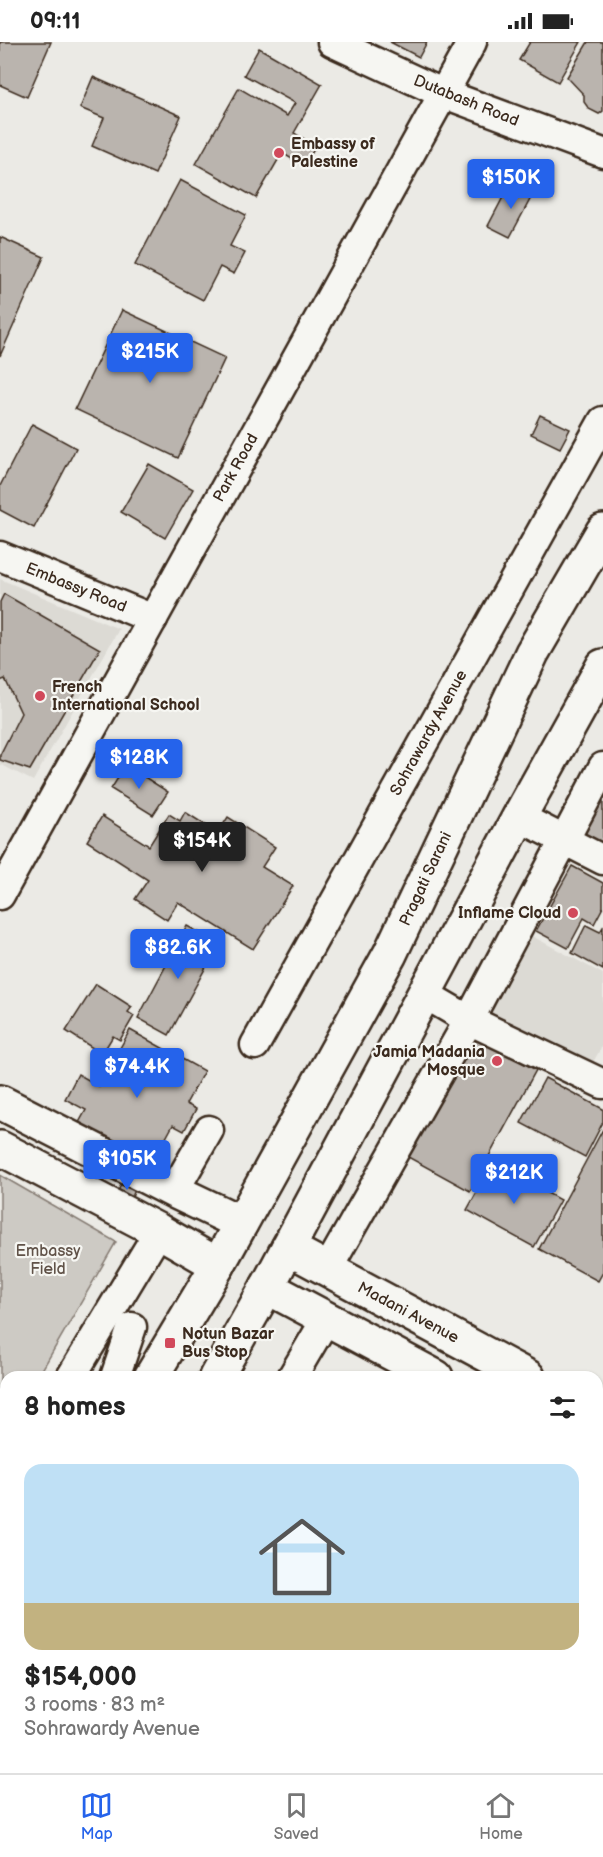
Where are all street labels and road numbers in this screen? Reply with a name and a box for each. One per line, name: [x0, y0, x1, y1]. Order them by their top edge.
street label: Dutabash Road: [411, 71, 521, 131]
street label: Park Road: [209, 431, 263, 505]
street label: Embassy Road: [23, 559, 129, 617]
street label: Sohrawardy Avenue: [387, 666, 472, 799]
street label: Pragati Sarani: [396, 829, 456, 929]
street label: Madani Avenue: [354, 1278, 462, 1348]

